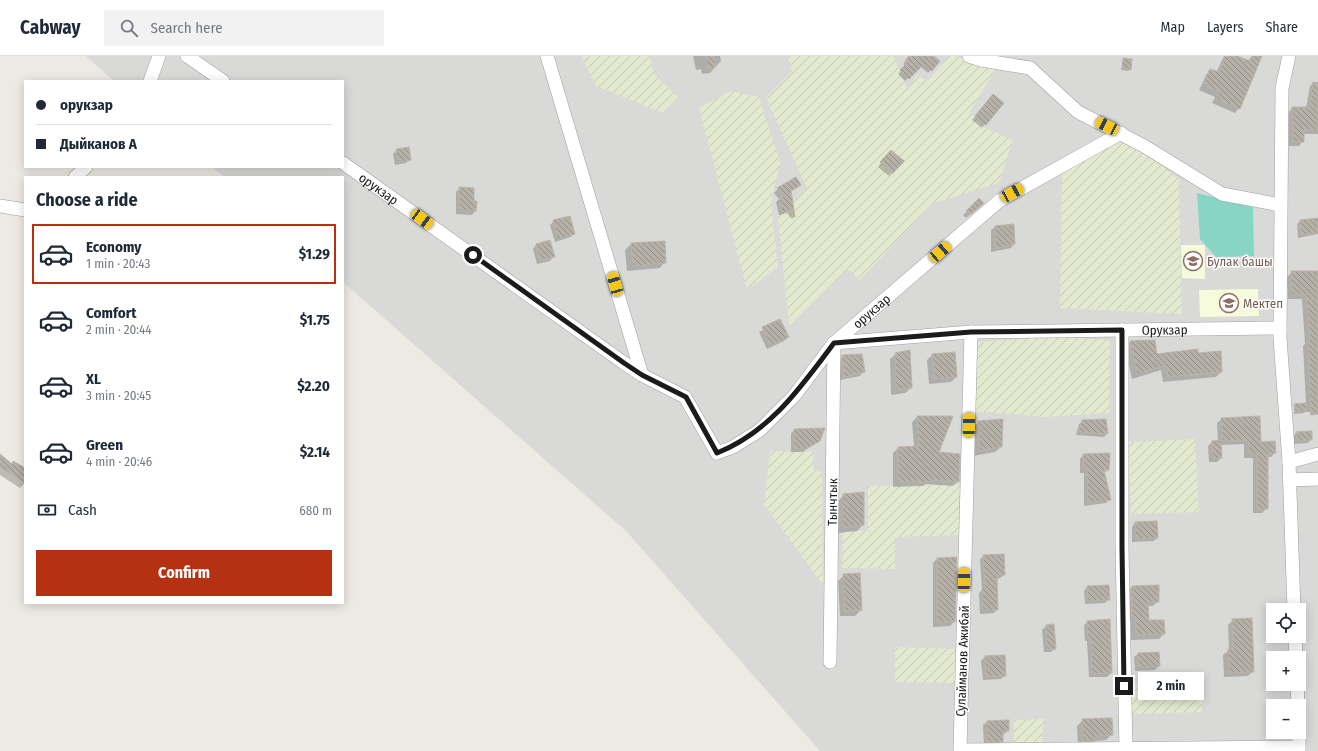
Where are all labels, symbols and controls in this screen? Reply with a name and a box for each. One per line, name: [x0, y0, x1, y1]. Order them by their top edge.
search box: [104, 10, 384, 46]
text: Cabway: [20, 16, 80, 39]
icon: search: [118, 17, 140, 39]
text: Search here: [150, 19, 223, 37]
text: Map: [1161, 19, 1185, 36]
text: Layers: [1207, 19, 1243, 36]
text: Share: [1265, 19, 1298, 36]
text: орукзар: [60, 96, 113, 114]
car: [1094, 115, 1120, 137]
text: Дыйканов А: [60, 135, 137, 153]
street label: орукзар: [356, 170, 401, 208]
car: [999, 182, 1025, 204]
text: Choose a ride: [36, 189, 138, 211]
car: [409, 207, 435, 231]
icon: car: [38, 236, 74, 272]
text: Economy: [86, 238, 141, 256]
car: [927, 240, 953, 264]
text: $1.29: [299, 245, 330, 263]
route start: [464, 246, 482, 264]
school or university icon: Булак башы: [1182, 250, 1204, 272]
place label: Булак башы: [1207, 254, 1273, 269]
text: 1 min · 20:43: [86, 256, 150, 271]
car: [606, 271, 624, 297]
street label: орукзар: [850, 291, 893, 332]
school or university icon: Мектеп: [1218, 292, 1240, 314]
place label: Мектеп: [1243, 296, 1283, 311]
icon: car: [38, 302, 74, 338]
text: Comfort: [86, 304, 137, 322]
text: $1.75: [300, 311, 330, 329]
text: 2 min · 20:44: [86, 322, 152, 337]
street label: Орукзар: [1141, 322, 1188, 338]
icon: car: [38, 368, 74, 404]
text: XL: [86, 370, 101, 388]
text: $2.20: [297, 377, 330, 395]
text: 3 min · 20:45: [86, 388, 151, 403]
car: [963, 413, 975, 437]
icon: car: [38, 434, 74, 470]
text: Green: [86, 436, 123, 454]
text: $2.14: [300, 443, 330, 461]
text: 4 min · 20:46: [86, 454, 152, 469]
street label: Тынчтык: [825, 478, 840, 526]
icon: cash: [36, 499, 58, 521]
text: Cash: [68, 501, 97, 519]
text: 680 m: [299, 503, 332, 518]
button: Confirm: [36, 550, 332, 596]
car: [958, 568, 970, 592]
map controls: [1266, 603, 1306, 739]
button: locate: [1266, 603, 1306, 643]
street label: Сулайманов Ажибай: [953, 605, 972, 717]
button: +: [1266, 651, 1306, 691]
callout: 2 min: [1138, 672, 1204, 700]
route end: [1115, 677, 1133, 695]
text: 2 min: [1157, 678, 1185, 693]
button: −: [1266, 699, 1306, 739]

